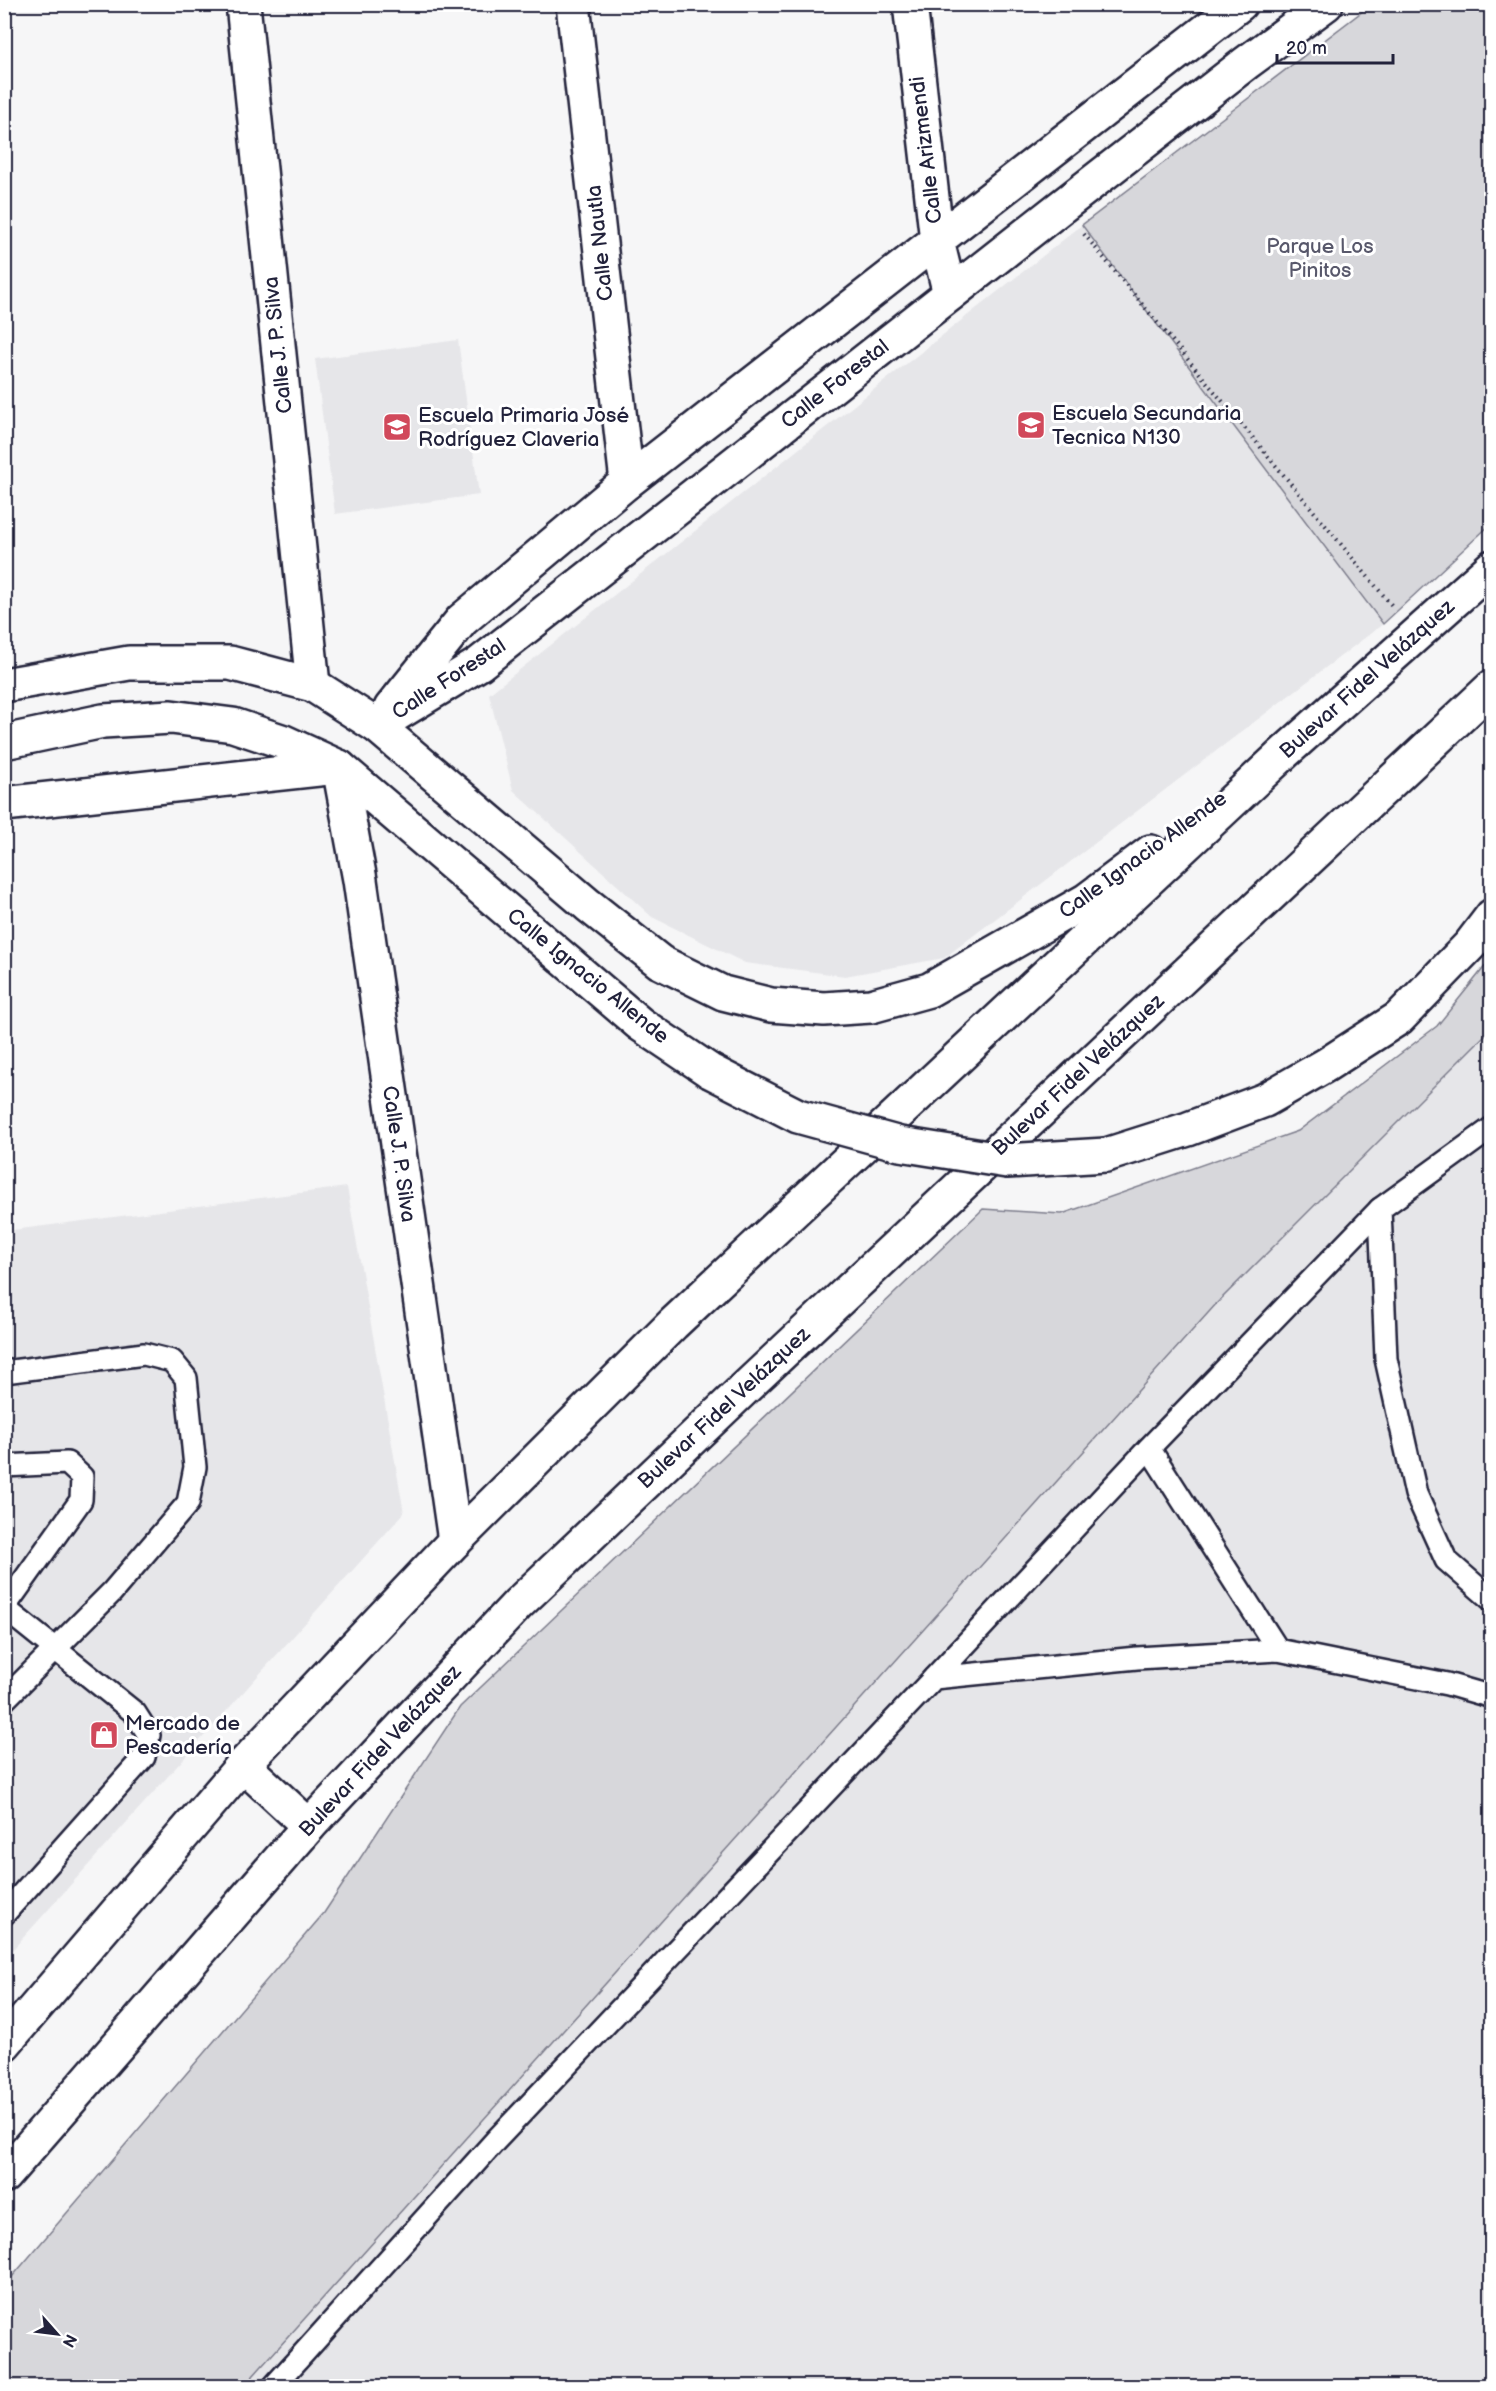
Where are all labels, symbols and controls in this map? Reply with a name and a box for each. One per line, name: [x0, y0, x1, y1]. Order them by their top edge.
scale bar: [1277, 27, 1392, 65]
text: 20 m: [1286, 38, 1327, 59]
street label: Calle Arizmendi: [905, 75, 947, 225]
street label: Calle Nautla: [581, 184, 619, 302]
park label: Parque Los Pinitos: [1266, 234, 1374, 283]
street label: Calle J. P. Silva: [258, 275, 298, 415]
street label: Calle Forestal: [776, 334, 894, 434]
place label: Escuela Secundaria Tecnica N130: [1052, 401, 1241, 450]
place label: Escuela Primaria José Rodríguez Claveria: [418, 403, 629, 452]
school or university icon: Escuela Secundaria Tecnica N130: [1015, 409, 1047, 441]
school or university icon: Escuela Primaria José Rodríguez Claveria: [381, 411, 413, 443]
street label: Bulevar Fidel Velázquez: [1275, 593, 1460, 764]
street label: Calle Forestal: [388, 633, 510, 725]
street label: Calle Ignacio Allende: [1054, 786, 1232, 924]
street label: Calle Ignacio Allende: [502, 903, 674, 1049]
street label: Bulevar Fidel Velázquez: [987, 988, 1170, 1161]
street label: Calle J. P. Silva: [377, 1084, 421, 1224]
street label: Bulevar Fidel Velázquez: [633, 1321, 816, 1494]
street label: Bulevar Fidel Velázquez: [294, 1659, 467, 1842]
place label: Mercado de Pescadería: [125, 1711, 240, 1760]
shop icon: Mercado de Pescadería: [88, 1719, 120, 1751]
north arrow: [27, 2304, 87, 2364]
text: N: [58, 2331, 80, 2350]

